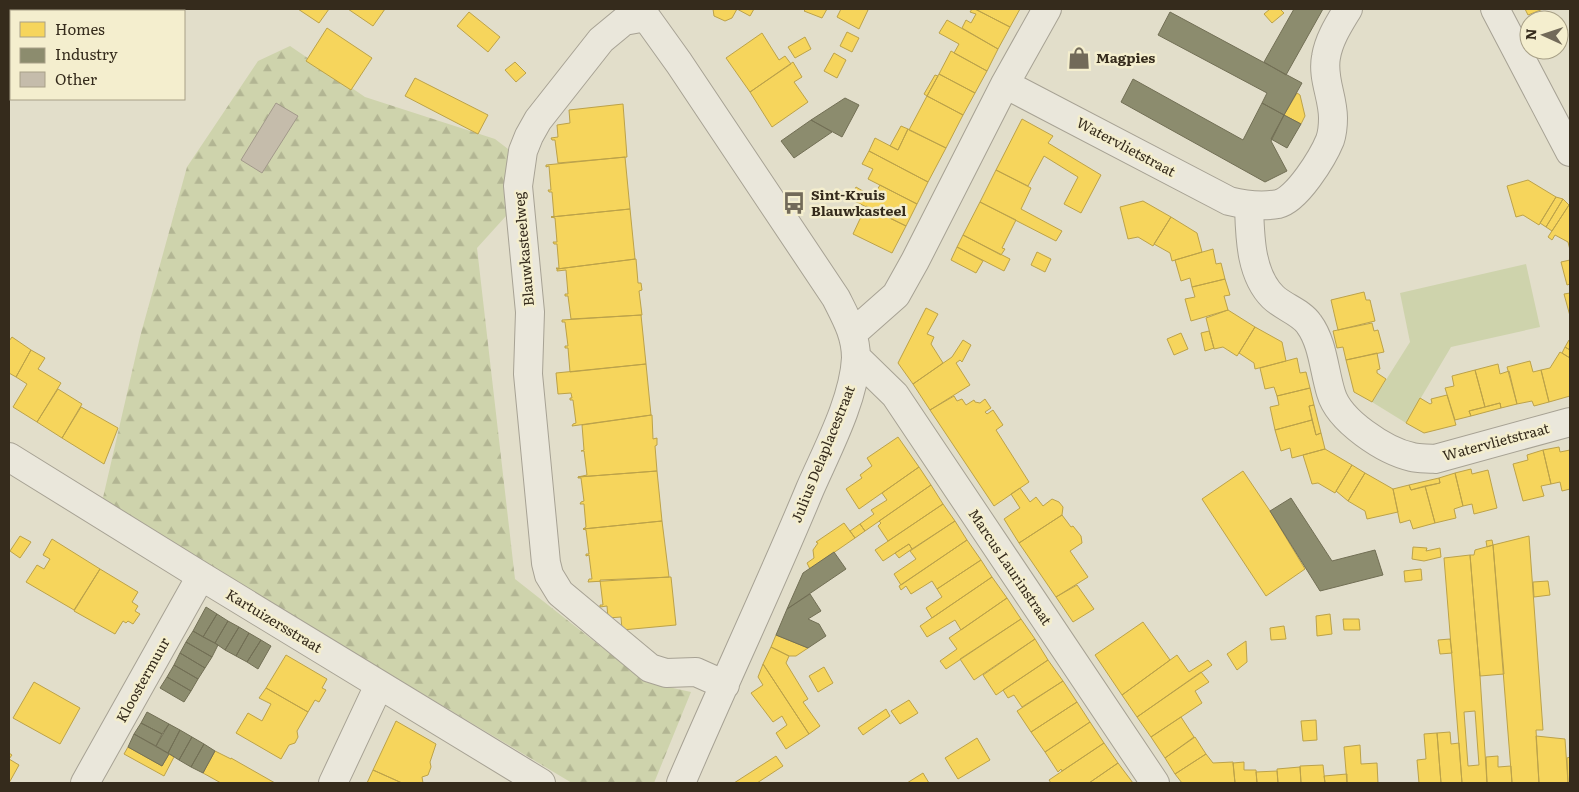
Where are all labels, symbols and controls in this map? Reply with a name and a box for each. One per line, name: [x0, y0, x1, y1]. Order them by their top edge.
legend: [10, 10, 185, 100]
north arrow: [1519, 10, 1569, 60]
text: Homes: [55, 17, 105, 40]
text: N: [1520, 28, 1540, 41]
text: Industry: [55, 42, 118, 65]
shop icon: Magpies: [1066, 45, 1092, 71]
place label: Magpies: [1096, 47, 1155, 67]
text: Other: [55, 67, 97, 90]
street label: Watervlietstraat: [1073, 112, 1180, 181]
place label: Sint-Kruis Blauwkasteel: [811, 184, 906, 220]
bus stop icon: Sint-Kruis Blauwkasteel: [781, 190, 807, 216]
street label: Blauwkasteelweg: [508, 191, 538, 307]
street label: Julius Delaplacestraat: [785, 382, 859, 525]
street label: Watervlietstraat: [1440, 417, 1552, 465]
street label: Marcus Laurinstraat: [964, 504, 1057, 629]
street label: Kartuizersstraat: [223, 584, 327, 657]
street label: Kloostermuur: [110, 633, 174, 726]

